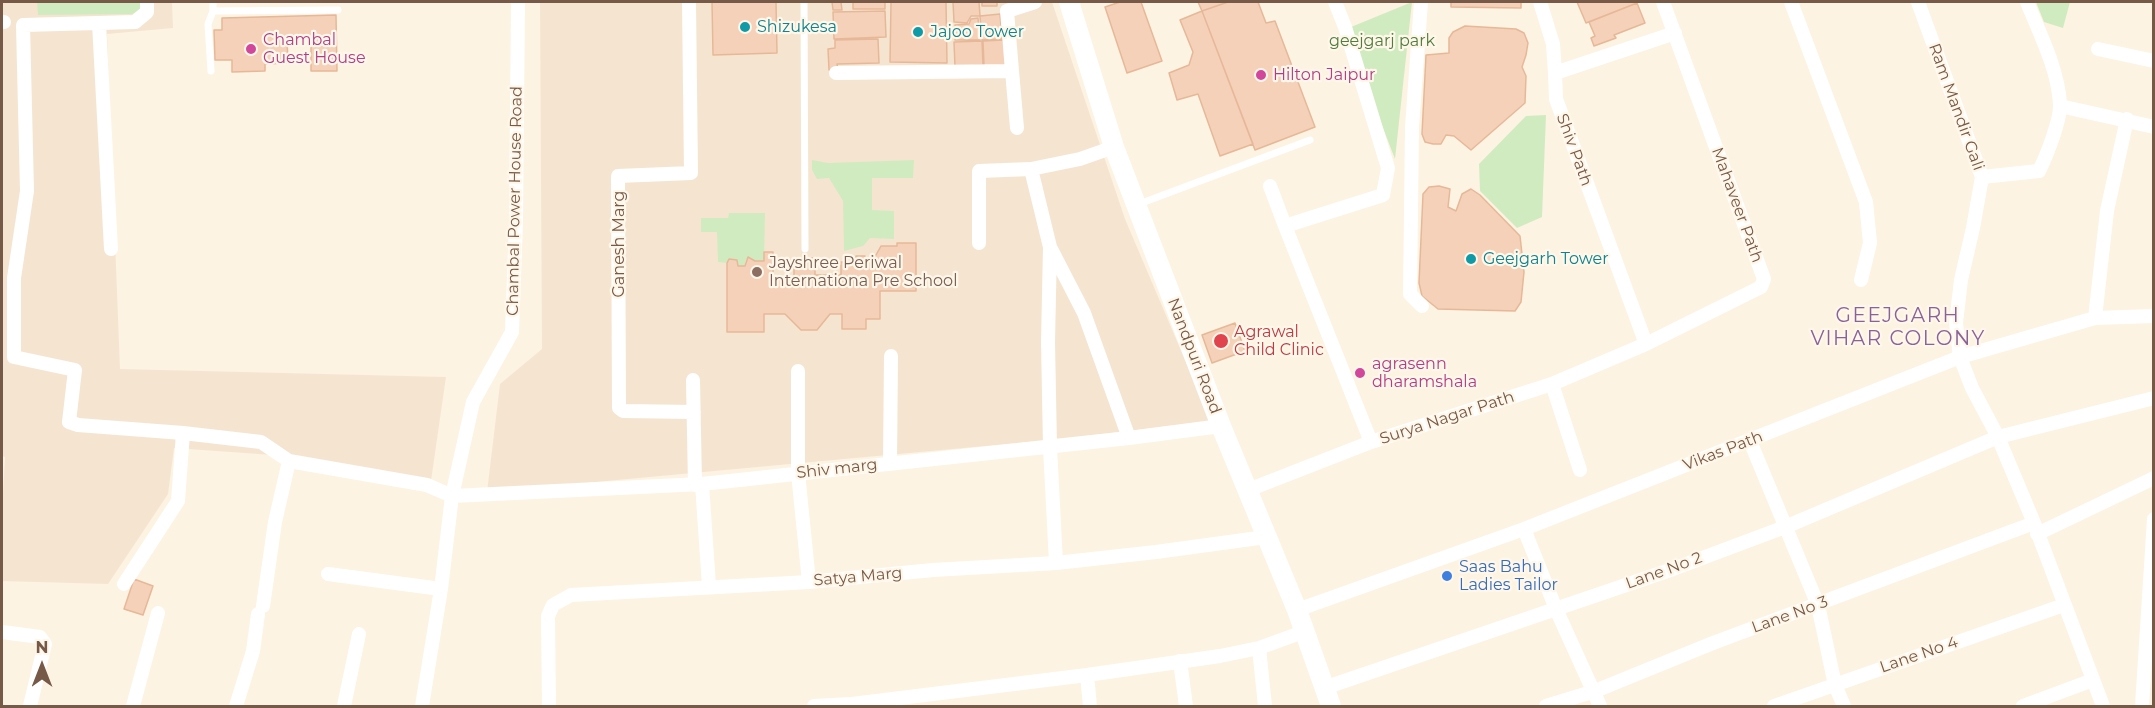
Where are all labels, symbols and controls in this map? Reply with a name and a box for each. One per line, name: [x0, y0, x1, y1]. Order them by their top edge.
place label: Shizukesa: [757, 17, 837, 37]
marker: Shizukesa: [738, 20, 752, 34]
place label: Jajoo Tower: [930, 22, 1024, 42]
marker: Jajoo Tower: [911, 25, 925, 39]
place label: Chambal Guest House: [263, 30, 366, 68]
park label: geejgarj park: [1329, 31, 1435, 51]
street label: Ram Mandir Gali: [1924, 41, 1988, 173]
marker: Chambal Guest House: [244, 42, 258, 56]
place label: Hilton Jaipur: [1273, 65, 1375, 85]
marker: Hilton Jaipur: [1254, 68, 1268, 82]
street label: Chambal Power House Road: [503, 86, 527, 316]
street label: Shiv Path: [1552, 111, 1596, 189]
street label: Mahaveer Path: [1707, 145, 1767, 265]
street label: Ganesh Marg: [609, 191, 629, 297]
place label: Geejgarh Tower: [1483, 249, 1609, 269]
marker: Geejgarh Tower: [1464, 252, 1478, 266]
place label: Jayshree Periwal Internationa Pre School: [769, 253, 957, 291]
marker: Jayshree Periwal Internationa Pre School: [750, 265, 764, 279]
street label: Nandpuri Road: [1163, 295, 1225, 417]
district label: GEEJGARH VIHAR COLONY: [1810, 304, 1986, 351]
place label: Agrawal Child Clinic: [1234, 322, 1324, 360]
marker: Agrawal Child Clinic: [1212, 332, 1230, 350]
place label: agrasenn dharamshala: [1372, 354, 1477, 392]
marker: agrasenn dharamshala: [1353, 366, 1367, 380]
street label: Surya Nagar Path: [1377, 387, 1517, 449]
street label: Vikas Path: [1680, 427, 1766, 475]
street label: Shiv marg: [796, 455, 878, 483]
street label: Lane No 2: [1623, 548, 1705, 594]
place label: Saas Bahu Ladies Tailor: [1459, 557, 1558, 595]
street label: Satya Marg: [813, 564, 903, 590]
marker: Saas Bahu Ladies Tailor: [1440, 569, 1454, 583]
street label: Lane No 3: [1749, 592, 1831, 638]
street label: Lane No 4: [1877, 633, 1961, 677]
north arrow: [12, 636, 72, 696]
text: N: [36, 638, 48, 657]

